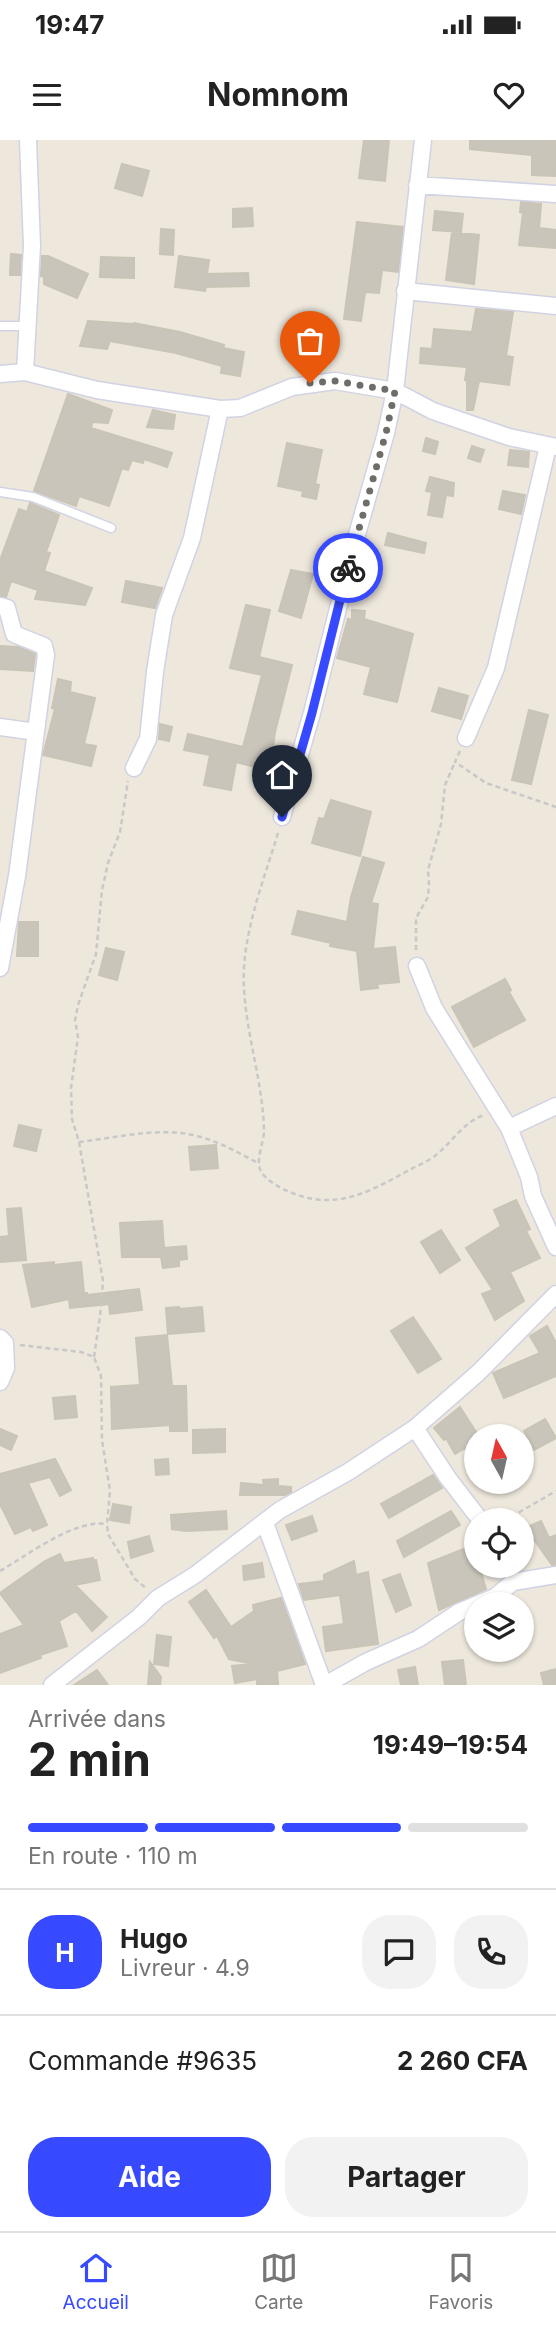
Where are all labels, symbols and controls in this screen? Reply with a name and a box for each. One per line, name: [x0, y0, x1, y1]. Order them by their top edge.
text: 19:47: [35, 9, 104, 40]
text: Nomnom: [207, 75, 349, 114]
icon: menu: [28, 76, 66, 114]
icon: heart: [490, 76, 528, 114]
pin: [280, 311, 340, 383]
icon: bag: [291, 322, 329, 360]
courier: [313, 533, 383, 603]
icon: bike: [329, 549, 367, 587]
pin: [252, 745, 312, 817]
icon: home: [263, 756, 301, 794]
north arrow: [464, 1424, 534, 1494]
map controls: [464, 1424, 534, 1662]
button: locate: [464, 1508, 534, 1578]
button: layers: [464, 1592, 534, 1662]
text: Arrivée dans: [28, 1705, 166, 1733]
text: 19:49–19:54: [373, 1729, 528, 1760]
text: 2 min: [28, 1731, 151, 1787]
text: En route · 110 m: [28, 1842, 198, 1870]
button: chat: [362, 1915, 436, 1989]
button: phone: [454, 1915, 528, 1989]
text: Hugo: [120, 1923, 188, 1954]
text: H: [55, 1937, 75, 1968]
text: Livreur · 4.9: [120, 1954, 250, 1982]
text: Commande #9635: [28, 2045, 257, 2076]
text: 2 260 CFA: [397, 2045, 528, 2076]
button: Aide: [28, 2137, 271, 2217]
button: Partager: [285, 2137, 528, 2217]
tab: Accueil: [63, 2249, 129, 2314]
tab: Carte: [254, 2249, 303, 2314]
tab: Favoris: [428, 2249, 493, 2314]

